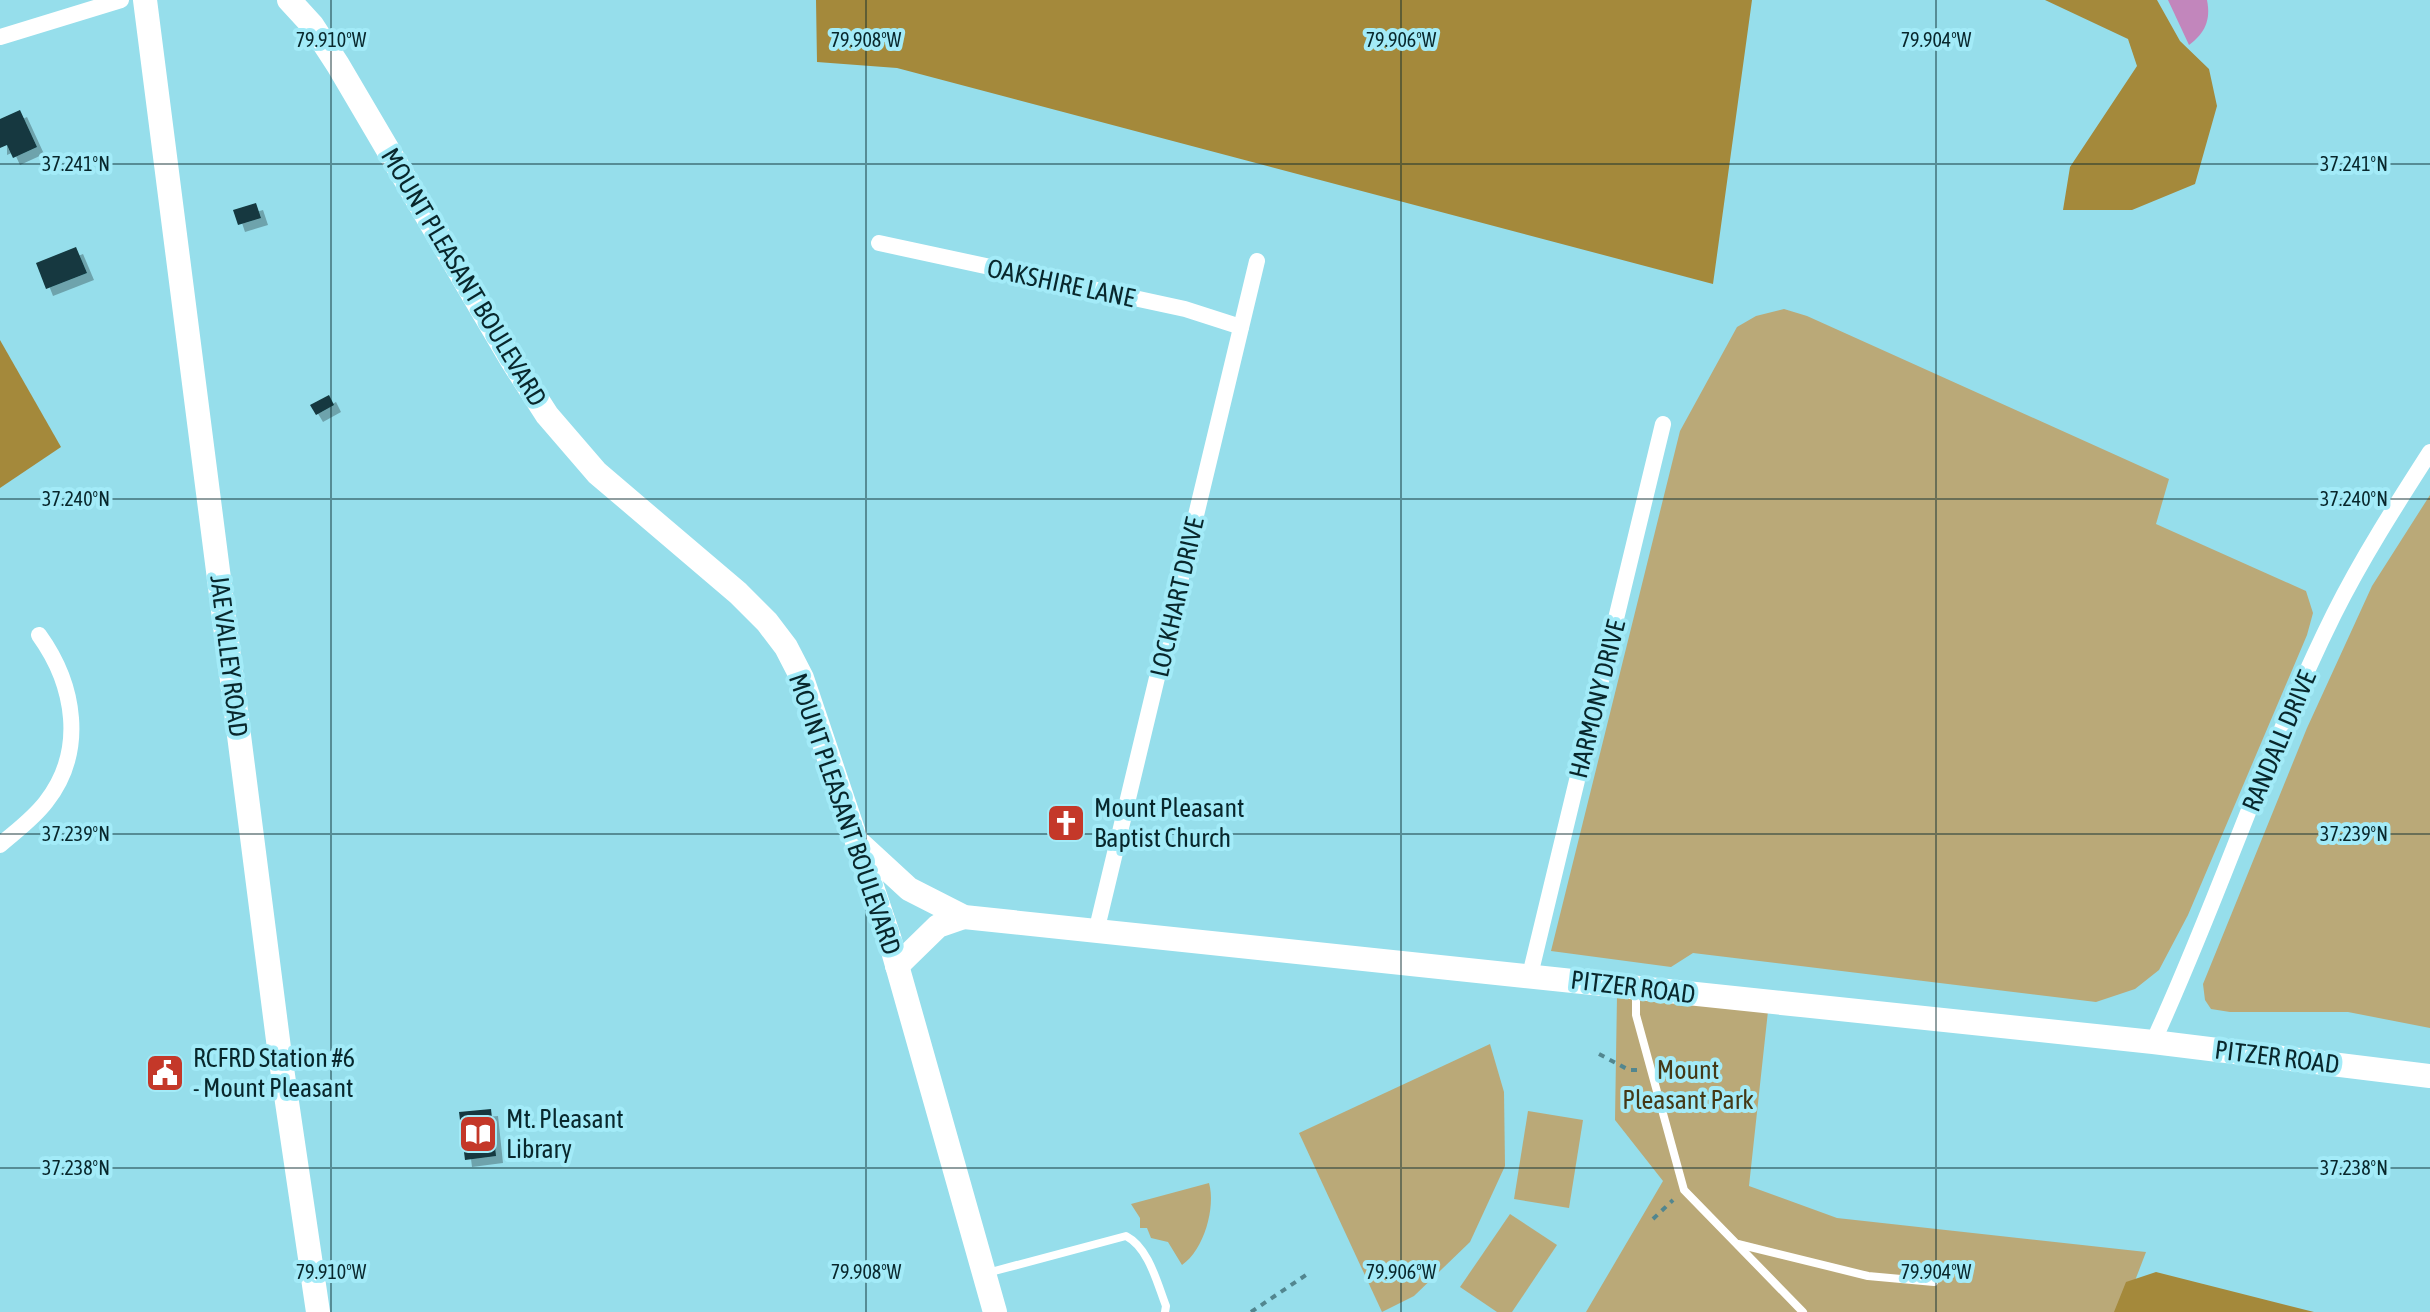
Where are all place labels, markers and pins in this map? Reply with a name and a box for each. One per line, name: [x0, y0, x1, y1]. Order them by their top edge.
place label: Mount Pleasant Baptist Church: [1094, 793, 1245, 853]
church icon: Mount Pleasant Baptist Church: [1045, 802, 1087, 844]
place label: RCFRD Station #6 - Mount Pleasant: [193, 1043, 355, 1103]
public building icon: RCFRD Station #6 - Mount Pleasant: [144, 1052, 186, 1094]
place label: Mt. Pleasant Library: [506, 1104, 624, 1164]
library icon: Mt. Pleasant Library: [457, 1113, 499, 1155]

